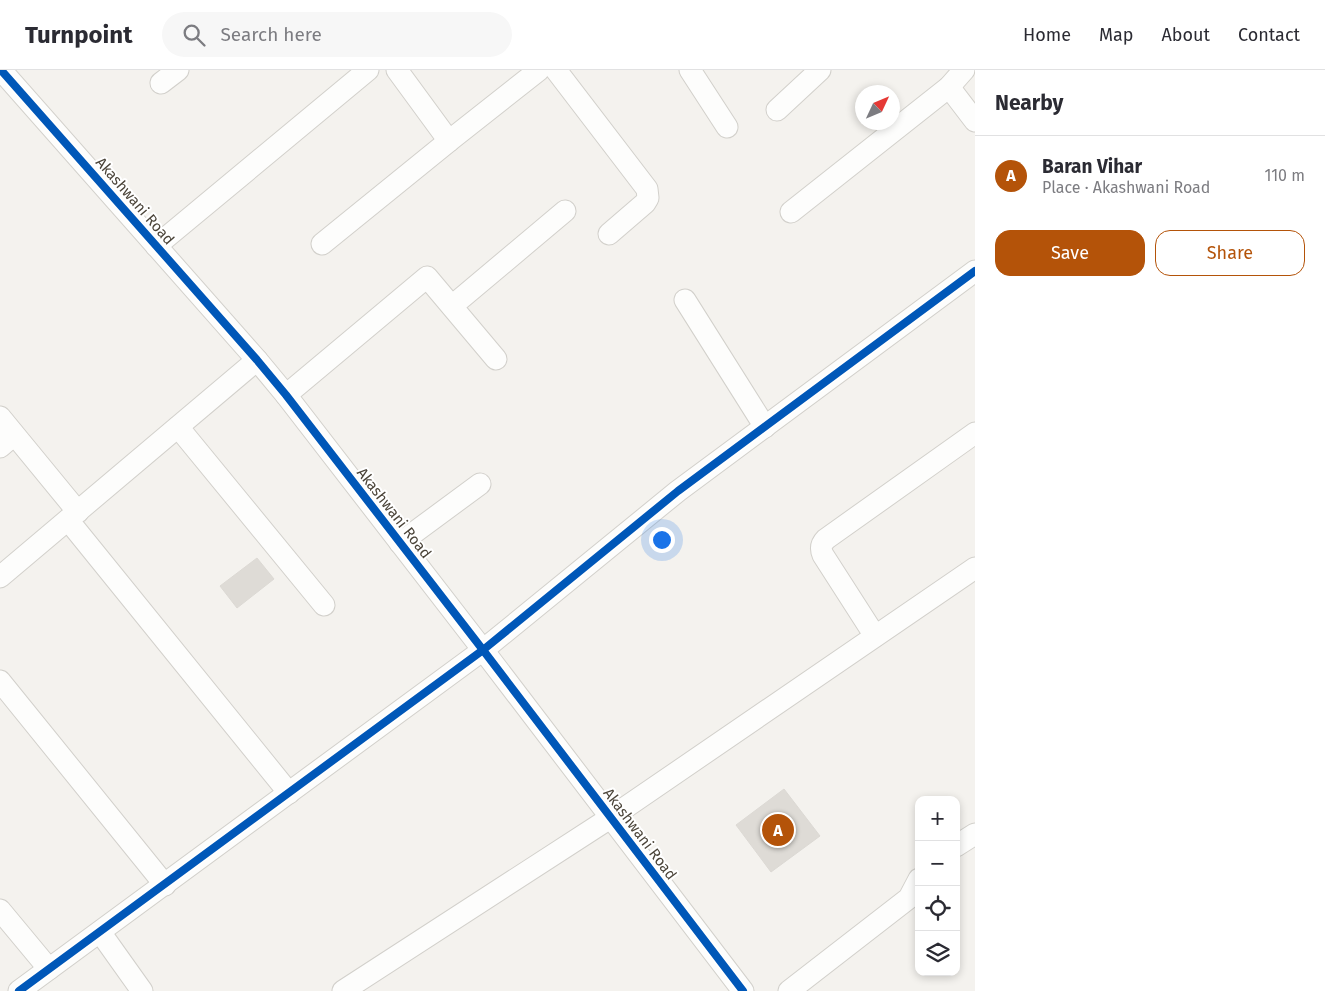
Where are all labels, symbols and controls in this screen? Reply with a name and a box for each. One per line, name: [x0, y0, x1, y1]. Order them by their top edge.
search box: [162, 12, 512, 57]
text: Turnpoint: [25, 21, 132, 49]
icon: search: [180, 21, 208, 49]
text: Search here: [220, 23, 322, 46]
text: Home: [1023, 24, 1071, 46]
text: Map: [1099, 24, 1133, 46]
text: About: [1161, 24, 1210, 46]
text: Contact: [1238, 24, 1300, 46]
north arrow: [855, 85, 900, 130]
text: Nearby: [995, 90, 1063, 116]
street label: Akashwani Road: [92, 154, 178, 248]
text: Baran Vihar: [1042, 155, 1142, 178]
text: A: [1006, 166, 1016, 185]
text: 110 m: [1264, 166, 1305, 185]
text: Place · Akashwani Road: [1042, 178, 1210, 197]
button: Save: [995, 230, 1145, 276]
button: Share: [1155, 230, 1305, 276]
street label: Akashwani Road: [353, 464, 435, 562]
your location: [649, 527, 675, 553]
street label: Akashwani Road: [600, 785, 680, 883]
map controls: [915, 796, 960, 976]
button: +: [915, 796, 960, 841]
pin: A: [762, 811, 794, 849]
button: −: [915, 841, 960, 886]
button: locate: [915, 886, 960, 931]
button: layers: [915, 931, 960, 976]

